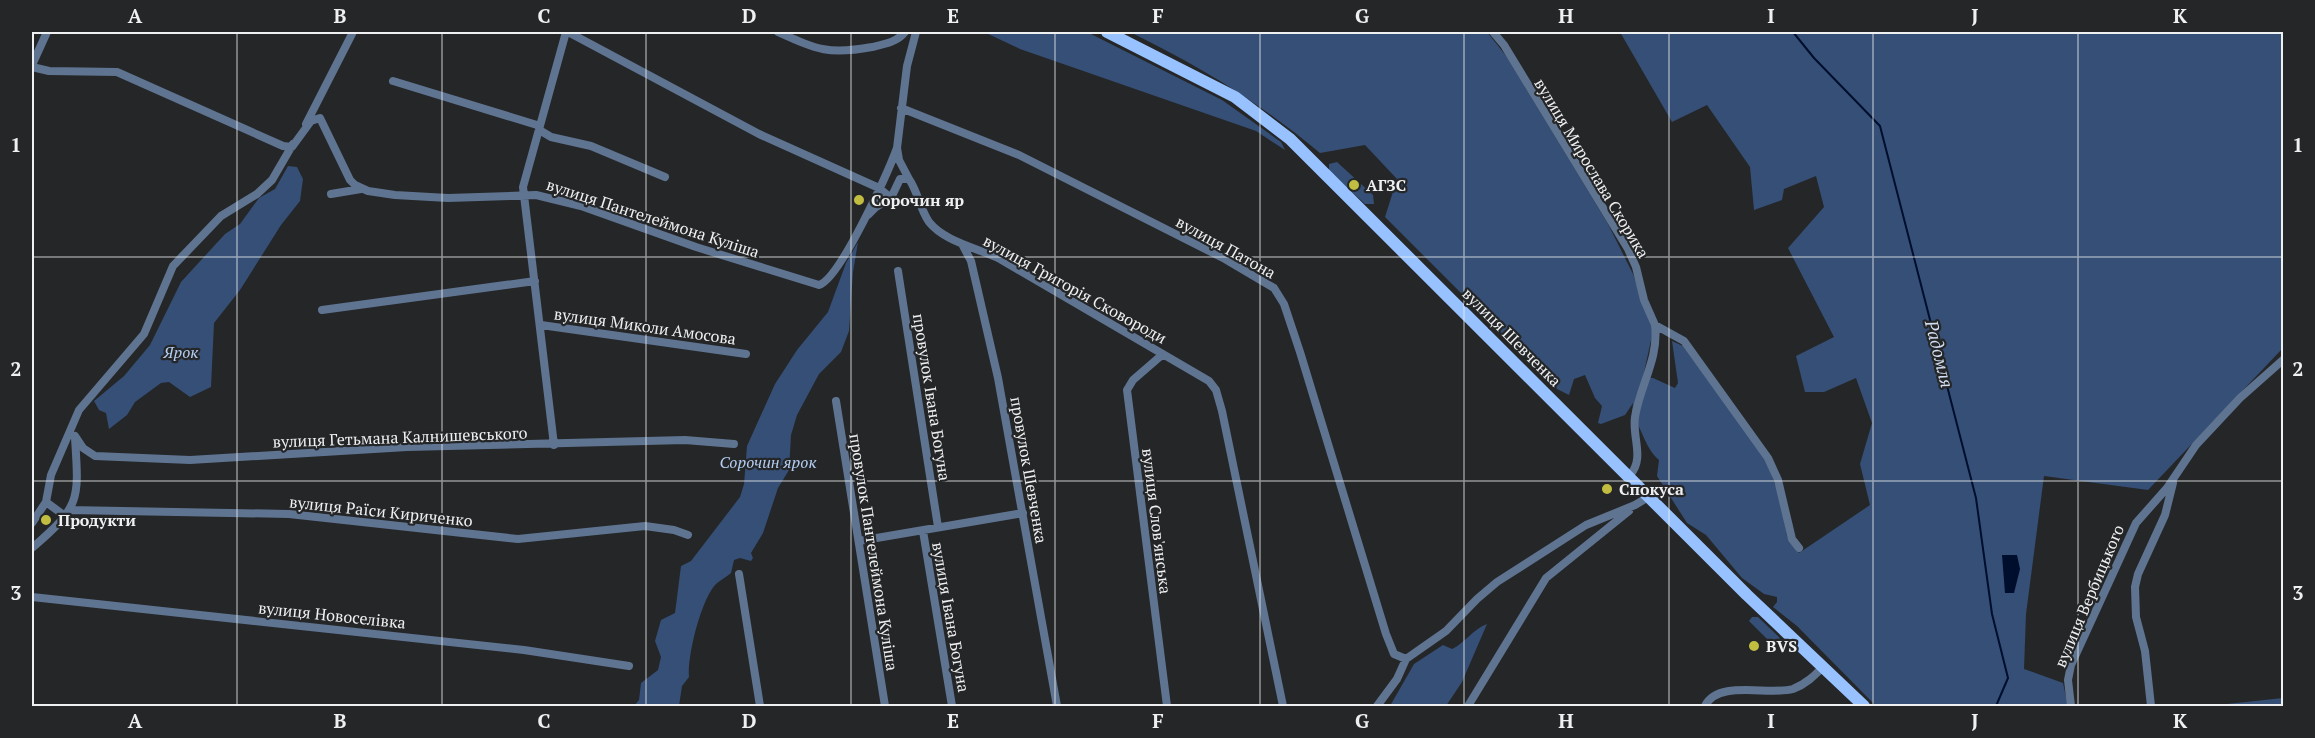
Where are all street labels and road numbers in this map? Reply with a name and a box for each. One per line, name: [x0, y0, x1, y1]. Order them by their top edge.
street label: вулиця Мирослава Скорика: [1530, 74, 1654, 262]
street label: вулиця Пантелеймона Куліша: [544, 173, 762, 263]
street label: вулиця Патона: [1172, 210, 1280, 284]
street label: вулиця Григорія Сковороди: [979, 229, 1171, 349]
street label: вулиця Шевченка: [1458, 283, 1566, 391]
street label: вулиця Миколи Амосова: [553, 302, 737, 350]
street label: провулок Івана Богуна: [908, 312, 956, 482]
street label: провулок Шевченка: [1005, 395, 1053, 545]
street label: вулиця Гетьмана Калнишевського: [272, 422, 528, 452]
street label: провулок Пантелеймона Куліша: [844, 432, 904, 672]
street label: вулиця Слов'янська: [1137, 447, 1177, 595]
street label: вулиця Раїси Кириченко: [288, 490, 474, 532]
street label: вулиця Вербицького: [2049, 521, 2129, 671]
street label: вулиця Івана Богуна: [927, 540, 975, 694]
street label: вулиця Новоселівка: [257, 596, 407, 634]

